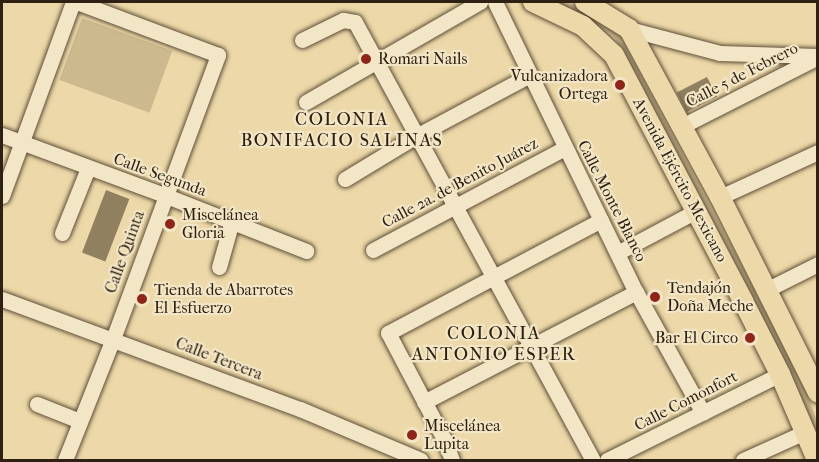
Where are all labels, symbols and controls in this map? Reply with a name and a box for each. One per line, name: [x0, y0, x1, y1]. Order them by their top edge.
street label: Calle 5 de Febrero: [683, 39, 801, 111]
place label: Romari Nails: [378, 49, 467, 69]
marker: Romari Nails: [359, 52, 373, 66]
place label: Vulcanizadora Ortega: [511, 66, 608, 104]
marker: Vulcanizadora Ortega: [613, 78, 627, 92]
street label: Avenida Ejército Mexicano: [628, 94, 732, 266]
district label: COLONIA BONIFACIO SALINAS: [241, 110, 443, 152]
street label: Calle 2a. de Benito Juárez: [379, 134, 541, 232]
street label: Calle Monte Blanco: [573, 137, 651, 265]
street label: Calle Segunda: [111, 149, 209, 201]
place label: Miscelánea Gloria: [182, 205, 259, 243]
street label: Calle Quinta: [101, 208, 149, 296]
marker: Miscelánea Gloria: [163, 217, 177, 231]
place label: Tendajón Doña Meche: [667, 278, 754, 316]
place label: Tienda de Abarrotes El Esfuerzo: [154, 280, 293, 318]
marker: Tendajón Doña Meche: [648, 290, 662, 304]
marker: Tienda de Abarrotes El Esfuerzo: [135, 292, 149, 306]
district label: COLONIA ANTONIO ESPER: [412, 324, 576, 366]
place label: Bar El Circo: [655, 328, 738, 348]
marker: Bar El Circo: [743, 331, 757, 345]
street label: Calle Tercera: [173, 334, 265, 384]
street label: Calle Comonfort: [631, 367, 741, 435]
place label: Miscelánea Lupita: [424, 416, 501, 454]
marker: Miscelánea Lupita: [405, 428, 419, 442]

